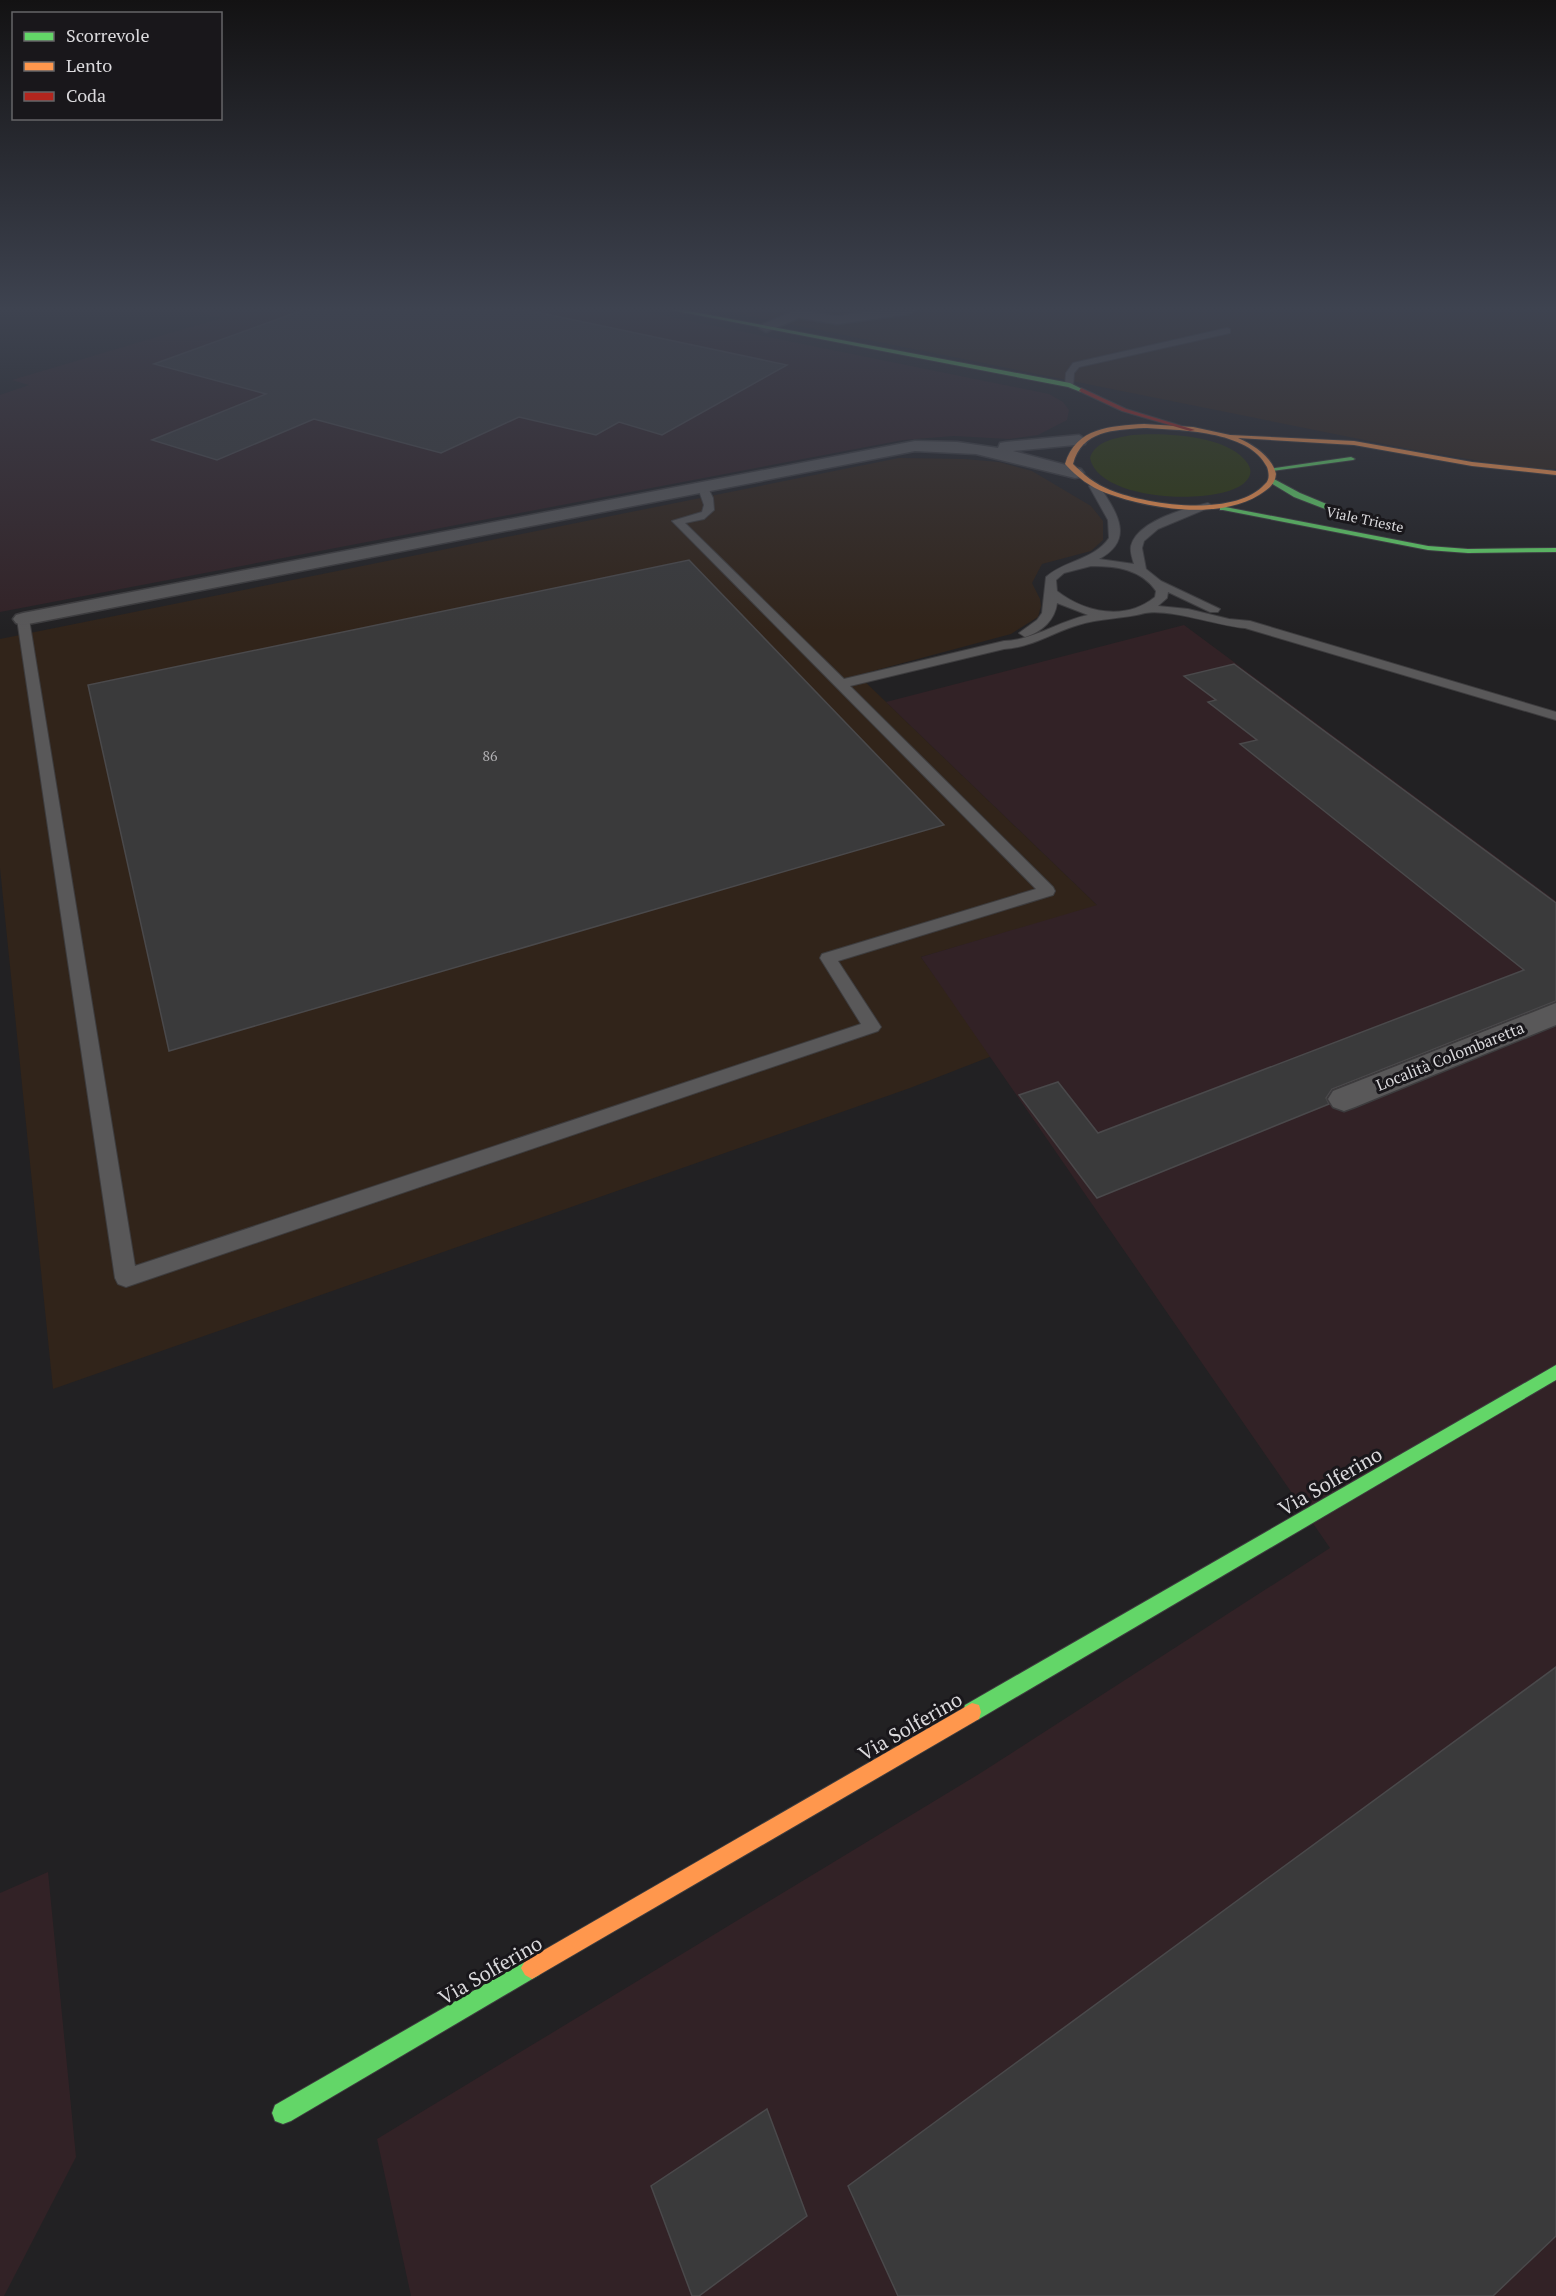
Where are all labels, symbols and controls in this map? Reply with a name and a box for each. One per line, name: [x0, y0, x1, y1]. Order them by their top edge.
legend: [12, 12, 222, 120]
text: Scorrevole: [66, 23, 149, 47]
text: Lento: [66, 53, 112, 77]
text: Coda: [66, 83, 106, 107]
street label: Viale Trieste: [1325, 502, 1405, 536]
house number: 86: [483, 746, 498, 765]
street label: Località Colombaretta: [1373, 1016, 1527, 1096]
street label: Via Solferino: [1273, 1440, 1387, 1522]
street label: Via Solferino: [853, 1685, 967, 1767]
street label: Via Solferino: [433, 1929, 547, 2011]

